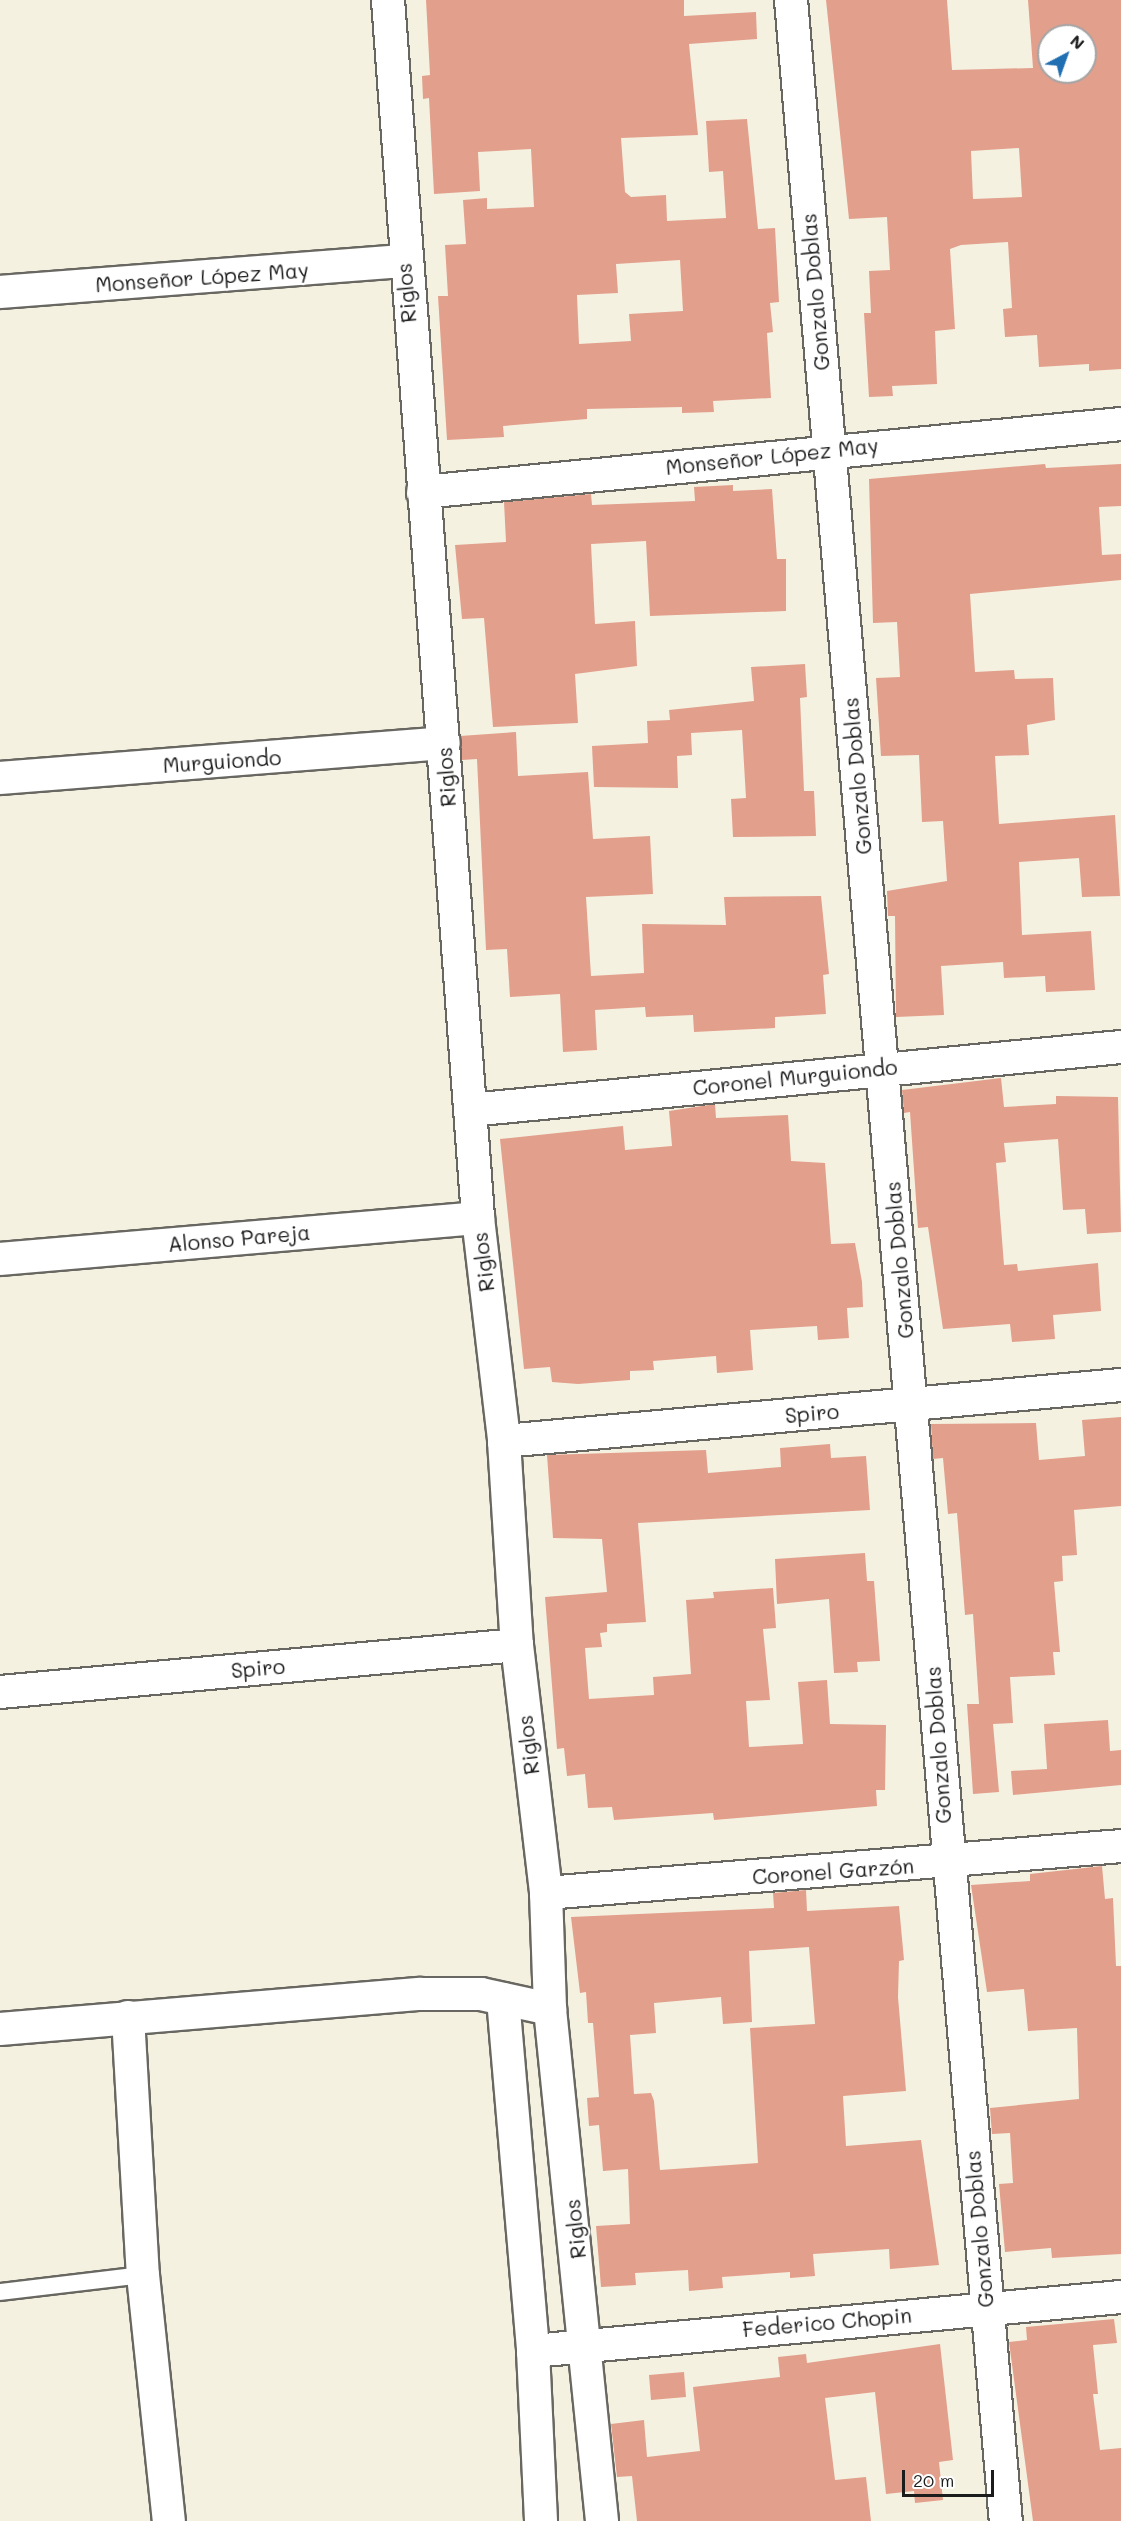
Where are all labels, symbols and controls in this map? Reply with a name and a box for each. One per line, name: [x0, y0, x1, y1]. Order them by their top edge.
north arrow: [1037, 24, 1097, 84]
text: N: [1066, 30, 1089, 53]
street label: Gonzalo Doblas: [796, 212, 834, 372]
street label: Monseñor López May: [94, 257, 310, 297]
street label: Riglos: [391, 262, 421, 324]
street label: Monseñor López May: [664, 432, 880, 480]
street label: Gonzalo Doblas: [838, 696, 876, 856]
street label: Murguiondo: [162, 744, 282, 778]
street label: Riglos: [431, 746, 461, 808]
street label: Coronel Murguiondo: [691, 1054, 899, 1100]
street label: Gonzalo Doblas: [880, 1180, 918, 1340]
street label: Alonso Pareja: [167, 1219, 311, 1257]
street label: Riglos: [467, 1231, 499, 1293]
street label: Spiro: [784, 1398, 840, 1428]
street label: Spiro: [230, 1653, 286, 1683]
street label: Gonzalo Doblas: [920, 1665, 956, 1825]
street label: Riglos: [512, 1714, 544, 1776]
street label: Coronel Garzón: [751, 1853, 915, 1889]
street label: Gonzalo Doblas: [960, 2149, 998, 2309]
street label: Riglos: [559, 2198, 591, 2260]
street label: Federico Chopin: [741, 2302, 913, 2342]
scale bar: [905, 2458, 996, 2496]
text: 20 m: [913, 2468, 954, 2492]

